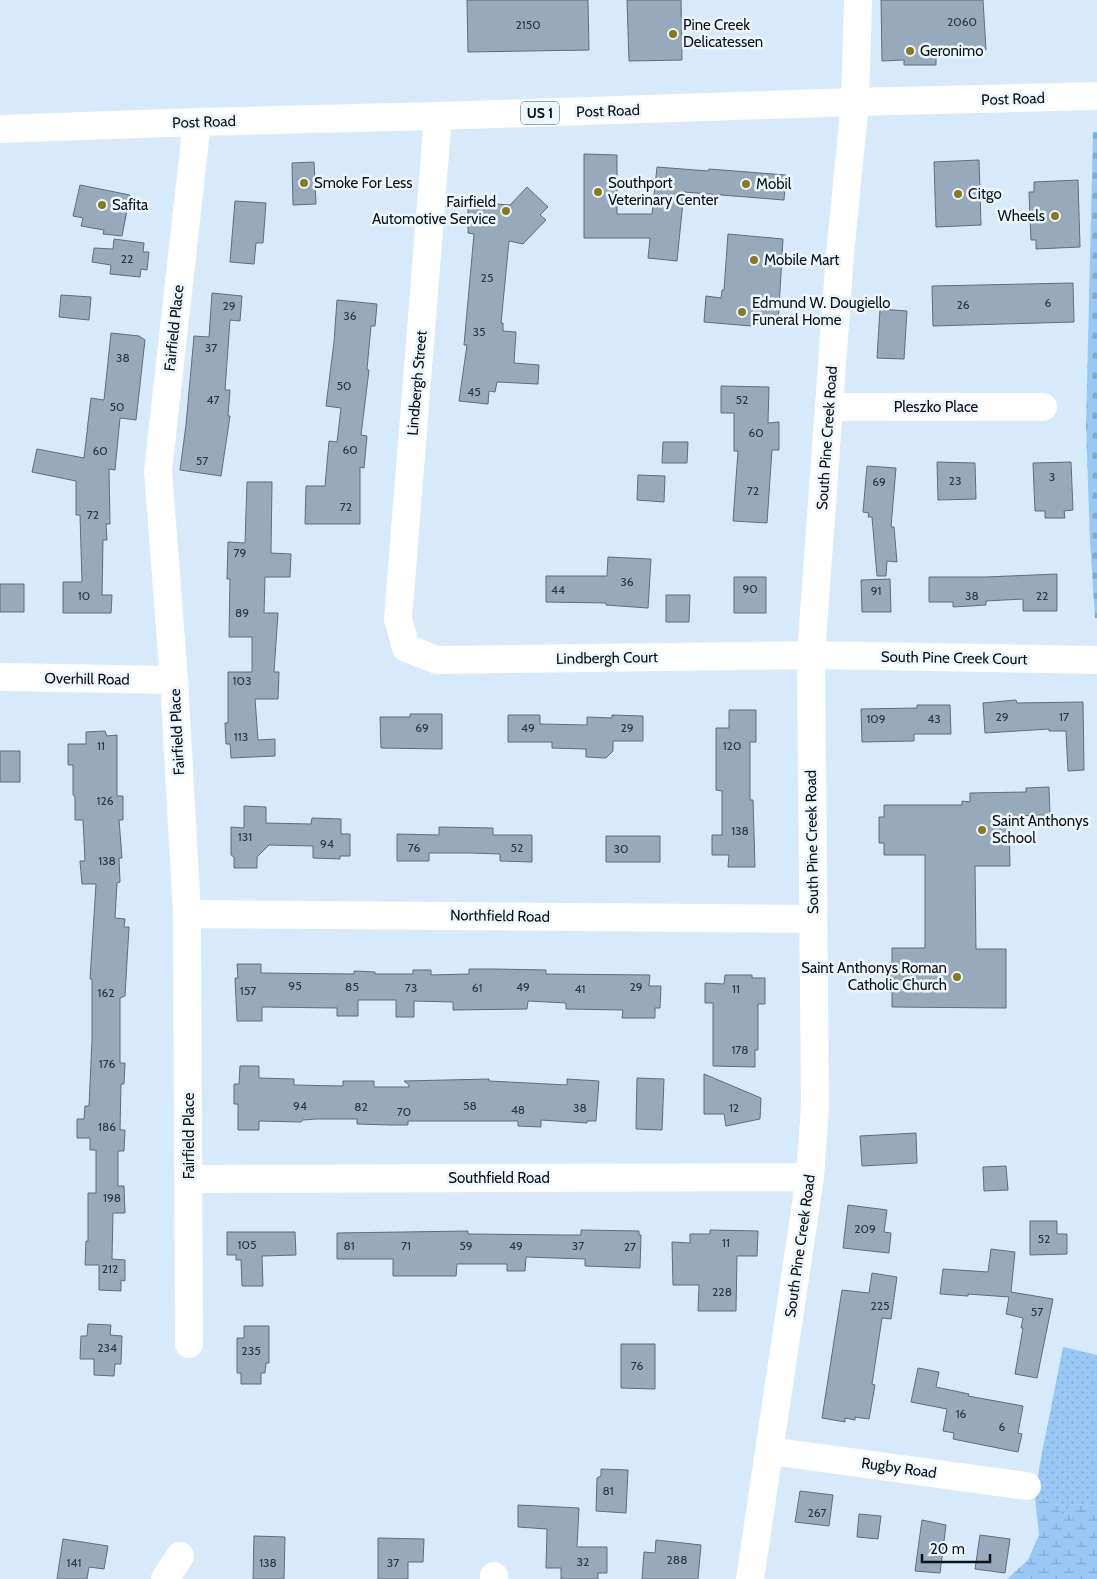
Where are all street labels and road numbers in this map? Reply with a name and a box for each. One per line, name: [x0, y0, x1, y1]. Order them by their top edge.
street label: Post Road: [981, 89, 1045, 109]
street label: Post Road: [576, 101, 640, 121]
road number: US 1: [521, 102, 559, 125]
street label: Post Road: [172, 112, 236, 132]
street label: Fairfield Place: [161, 284, 188, 372]
street label: Lindbergh Street: [403, 330, 431, 436]
street label: South Pine Creek Road: [813, 365, 841, 511]
street label: Pleszko Place: [894, 398, 979, 416]
street label: Lindbergh Court: [556, 648, 658, 668]
street label: South Pine Creek Court: [881, 648, 1027, 668]
street label: Overhill Road: [44, 669, 130, 689]
street label: Fairfield Place: [166, 688, 188, 776]
street label: South Pine Creek Road: [802, 770, 822, 914]
street label: Northfield Road: [450, 906, 550, 926]
street label: Fairfield Place: [180, 1092, 198, 1179]
street label: Southfield Road: [448, 1169, 550, 1187]
street label: South Pine Creek Road: [781, 1173, 819, 1319]
street label: Rugby Road: [860, 1454, 938, 1482]

